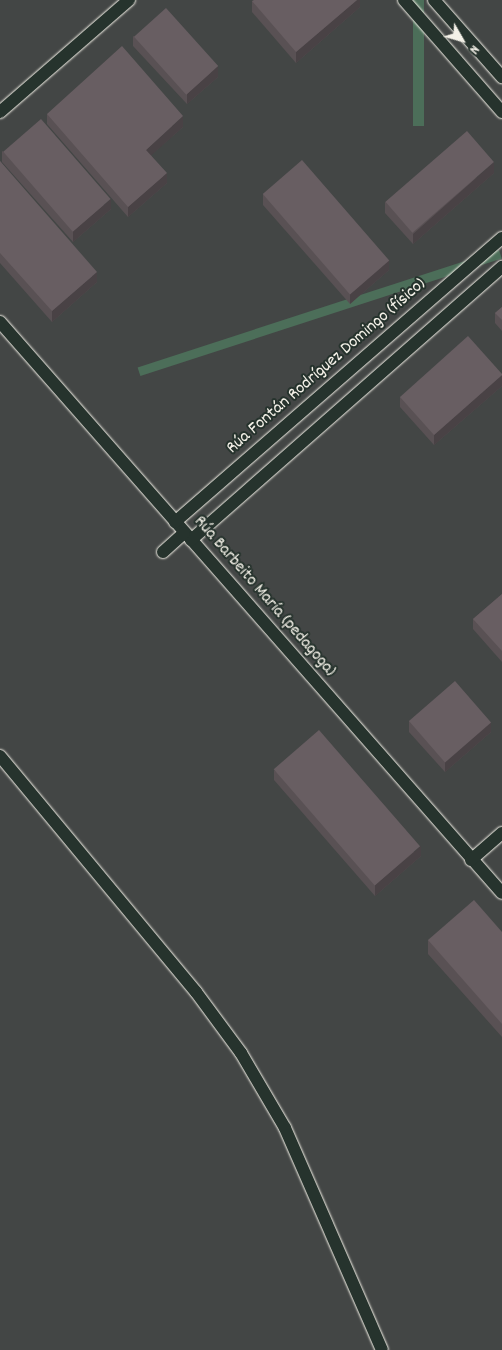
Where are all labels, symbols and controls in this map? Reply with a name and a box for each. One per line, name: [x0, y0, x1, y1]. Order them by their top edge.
north arrow: [437, 15, 487, 65]
text: N: [464, 40, 484, 58]
street label: Rúa Fontán Rodríguez Domingo (físico): [223, 274, 431, 460]
street label: Rúa Barbeito María (pedagoga): [188, 512, 340, 682]

